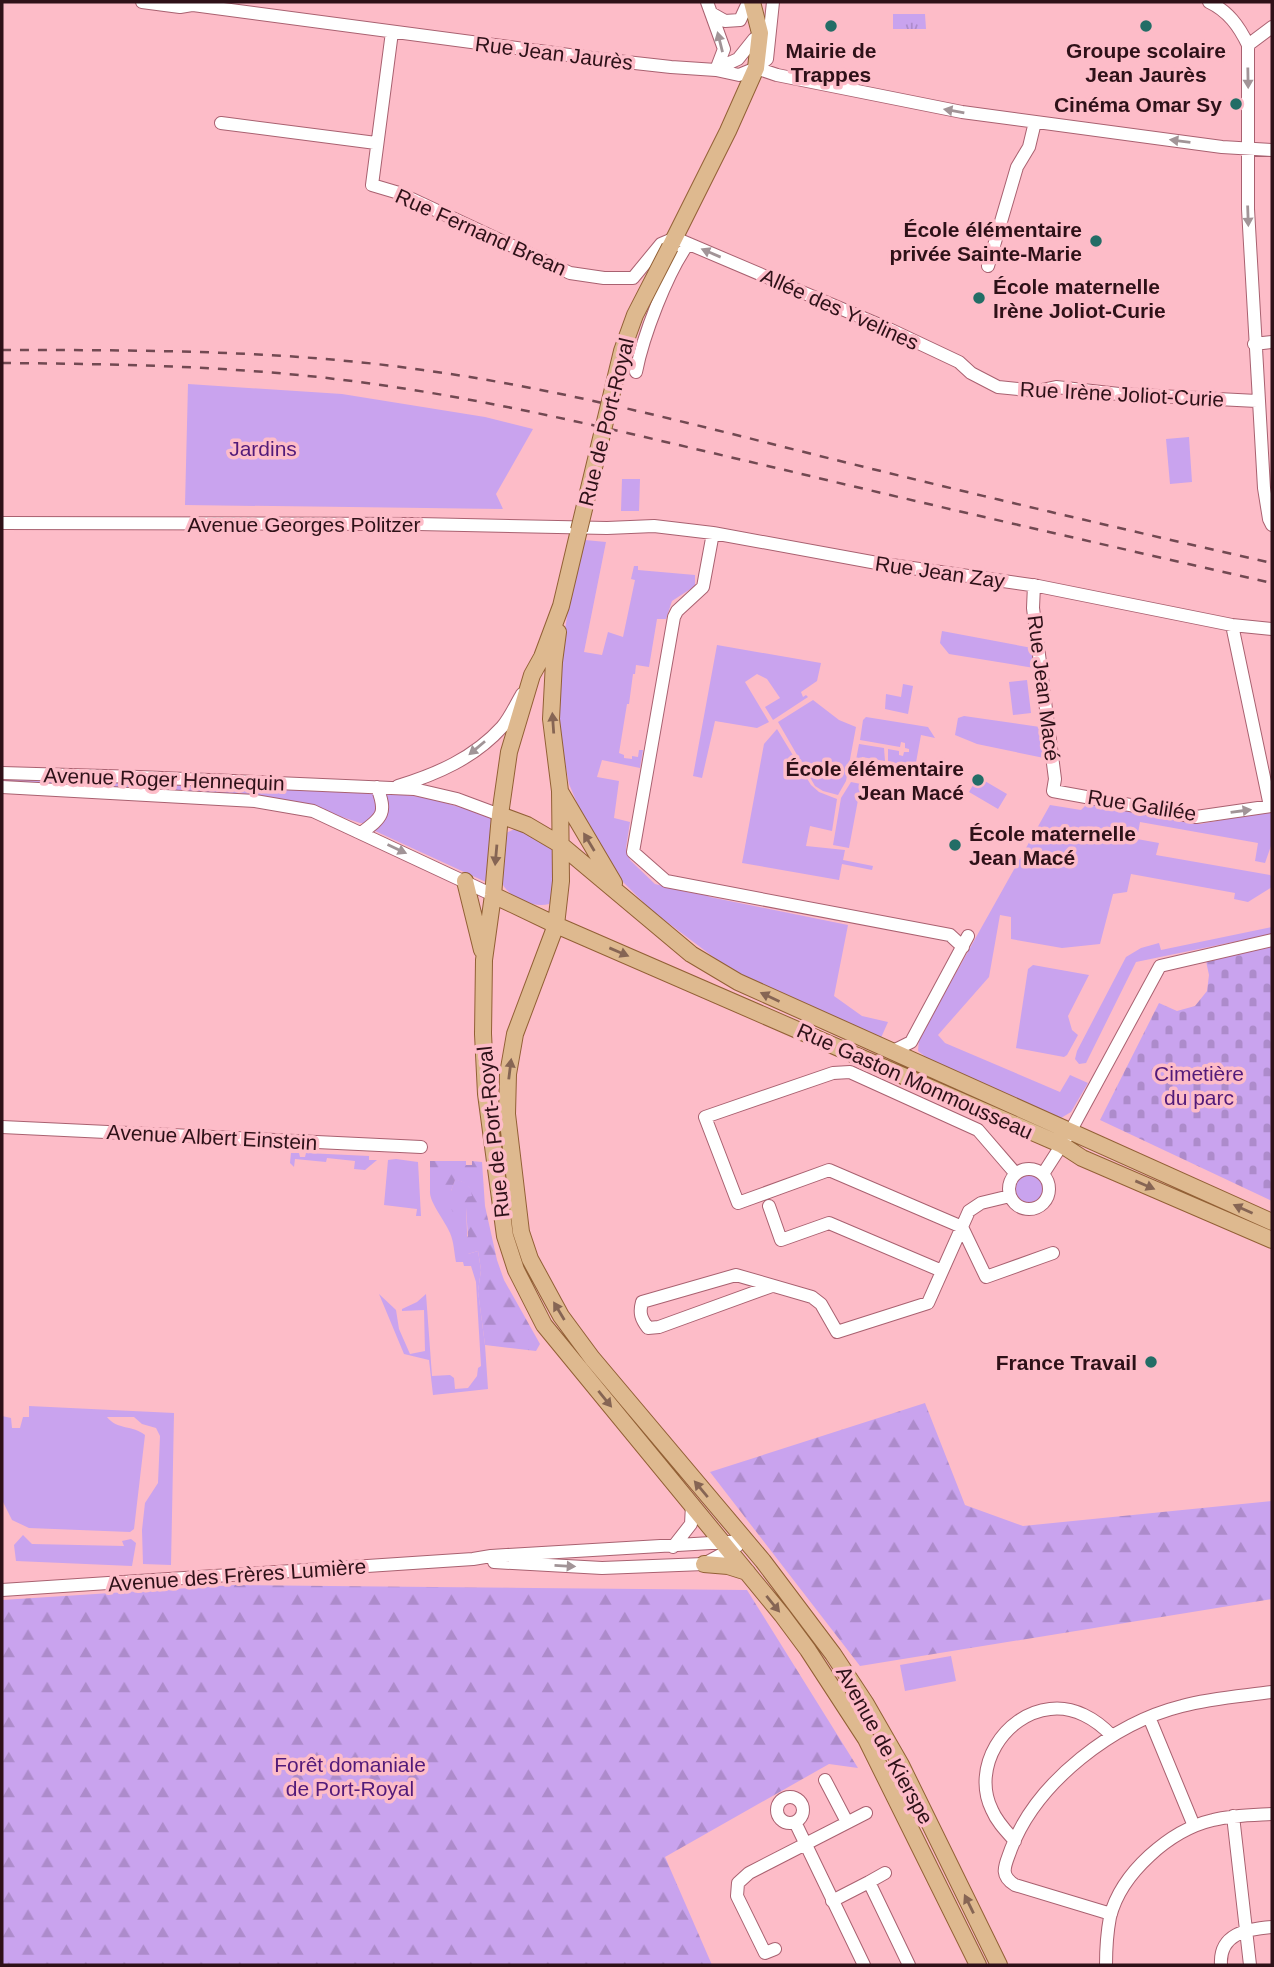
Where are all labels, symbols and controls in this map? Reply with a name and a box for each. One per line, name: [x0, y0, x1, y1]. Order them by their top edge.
marker: Mairie de Trappes: [823, 18, 839, 34]
marker: Groupe scolaire Jean Jaurès: [1138, 18, 1154, 34]
one-way arrow: [714, 30, 725, 52]
street label: Rue Jean Jaurès: [474, 32, 634, 74]
place label: Mairie de Trappes: [785, 39, 877, 86]
place label: Groupe scolaire Jean Jaurès: [1066, 39, 1226, 86]
one-way arrow: [1242, 67, 1254, 89]
place label: Cinéma Omar Sy: [1054, 93, 1222, 116]
marker: Cinéma Omar Sy: [1228, 96, 1244, 112]
one-way arrow: [943, 105, 965, 116]
one-way arrow: [1168, 136, 1190, 147]
street label: Rue Fernand Brean: [392, 184, 570, 280]
one-way arrow: [1242, 205, 1254, 227]
place label: École élémentaire privée Sainte-Marie: [889, 218, 1082, 265]
marker: École élémentaire privée Sainte-Marie: [1088, 233, 1104, 249]
one-way arrow: [700, 247, 721, 258]
street label: Allée des Yvelines: [758, 264, 922, 354]
place label: École maternelle Irène Joliot-Curie: [993, 275, 1166, 322]
marker: École maternelle Irène Joliot-Curie: [971, 290, 987, 306]
street label: Rue de Port-Royal: [574, 335, 638, 509]
street label: Rue Irène Joliot-Curie: [1019, 377, 1225, 411]
park label: Jardins: [229, 437, 297, 460]
street label: Avenue Georges Politzer: [187, 513, 421, 536]
street label: Rue Jean Zay: [874, 552, 1007, 593]
street label: Rue Jean Macé: [1024, 614, 1064, 762]
one-way arrow: [547, 712, 558, 734]
one-way arrow: [469, 740, 486, 755]
place label: École élémentaire Jean Macé: [785, 757, 964, 804]
street label: Avenue Roger Hennequin: [43, 763, 285, 795]
marker: École élémentaire Jean Macé: [970, 772, 986, 788]
street label: Rue Galilée: [1086, 785, 1198, 825]
one-way arrow: [1230, 805, 1252, 816]
place label: École maternelle Jean Macé: [969, 822, 1136, 869]
one-way arrow: [582, 833, 595, 852]
marker: École maternelle Jean Macé: [947, 837, 963, 853]
one-way arrow: [387, 843, 407, 855]
one-way arrow: [490, 844, 501, 866]
one-way arrow: [608, 947, 629, 958]
one-way arrow: [760, 991, 781, 1002]
street label: Rue Gaston Monmousseau: [794, 1019, 1036, 1143]
street label: Rue de Port-Royal: [473, 1045, 513, 1219]
one-way arrow: [504, 1058, 515, 1080]
park label: Cimetière du parc: [1154, 1062, 1244, 1109]
street label: Avenue Albert Einstein: [106, 1120, 318, 1154]
one-way arrow: [1134, 1180, 1155, 1191]
one-way arrow: [1233, 1203, 1253, 1215]
one-way arrow: [553, 1302, 565, 1321]
place label: France Travail: [996, 1351, 1137, 1374]
marker: France Travail: [1143, 1354, 1159, 1370]
one-way arrow: [598, 1390, 613, 1408]
one-way arrow: [694, 1480, 709, 1498]
street label: Avenue des Frères Lumière: [107, 1555, 367, 1595]
one-way arrow: [554, 1561, 576, 1572]
one-way arrow: [766, 1595, 780, 1613]
street label: Avenue de Kierspe: [832, 1662, 938, 1828]
park label: Forêt domaniale de Port-Royal: [274, 1753, 426, 1800]
one-way arrow: [964, 1894, 975, 1914]

